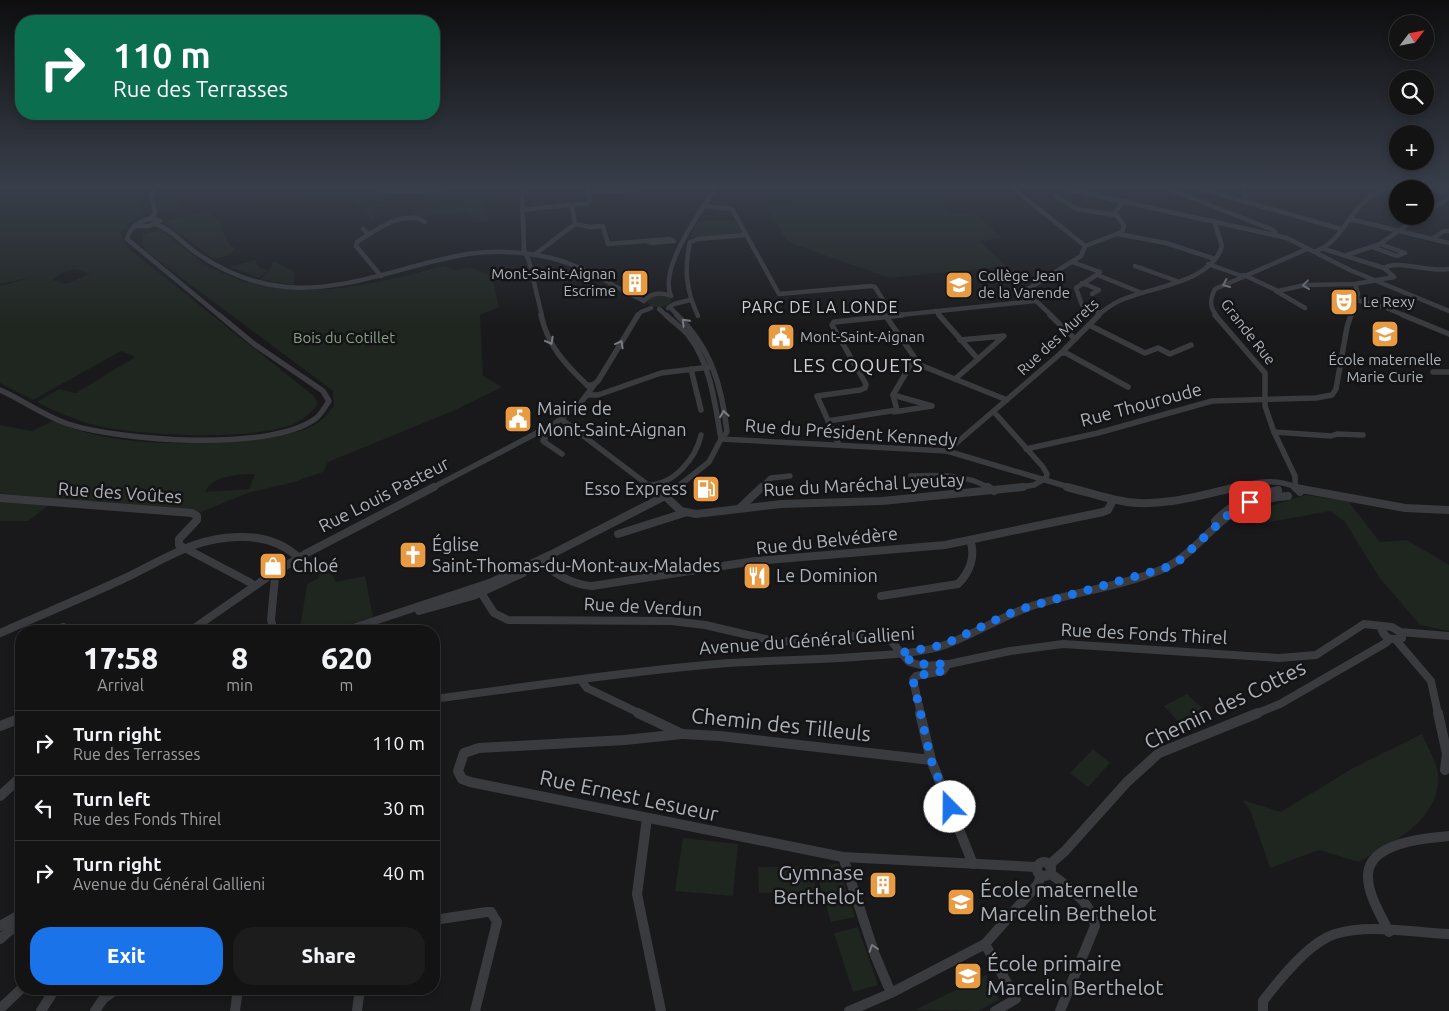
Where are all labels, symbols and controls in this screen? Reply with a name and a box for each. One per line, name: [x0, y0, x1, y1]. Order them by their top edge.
north arrow: [1389, 15, 1434, 60]
map controls: [1389, 15, 1434, 225]
icon: right: [30, 35, 95, 100]
text: 110 m: [113, 35, 211, 75]
button: search: [1389, 70, 1434, 115]
text: Rue des Terrasses: [113, 76, 288, 101]
button: +: [1389, 125, 1434, 170]
button: −: [1389, 180, 1434, 225]
place label: Mont-Saint-Aignan Escrime: [491, 265, 616, 299]
place label: Collège Jean de la Varende: [978, 267, 1070, 301]
building icon: Mont-Saint-Aignan Escrime: [620, 268, 650, 298]
school or university icon: Collège Jean de la Varende: [944, 270, 974, 300]
one-way arrow: [1222, 277, 1231, 288]
one-way arrow: [1302, 279, 1310, 290]
theatre icon: Le Rexy: [1329, 287, 1359, 317]
place label: Le Rexy: [1363, 293, 1415, 310]
street label: Rue des Murets: [1014, 295, 1102, 379]
street label: Grande Rue: [1218, 295, 1279, 368]
district label: PARC DE LA LONDE: [742, 298, 898, 316]
one-way arrow: [682, 318, 691, 327]
school or university icon: École maternelle Marie Curie: [1370, 319, 1400, 349]
public building icon: Mont-Saint-Aignan: [766, 322, 796, 352]
place label: Mont-Saint-Aignan: [800, 328, 925, 345]
park label: Bois du Cotillet: [293, 329, 395, 346]
one-way arrow: [544, 336, 554, 345]
one-way arrow: [613, 340, 623, 349]
place label: École maternelle Marie Curie: [1328, 351, 1442, 385]
district label: LES COQUETS: [793, 354, 923, 376]
street label: Rue Thouroude: [1078, 378, 1204, 430]
place label: Mairie de Mont-Saint-Aignan: [537, 398, 687, 439]
public building icon: Mairie de Mont-Saint-Aignan: [503, 404, 533, 434]
one-way arrow: [720, 410, 730, 419]
street label: Rue du Président Kennedy: [744, 415, 958, 449]
street label: Rue Louis Pasteur: [315, 453, 452, 536]
street label: Rue du Maréchal Lyeutay: [763, 469, 965, 499]
fuel station icon: Esso Express: [691, 474, 721, 504]
street label: Rue des Voûtes: [57, 478, 183, 506]
place label: Esso Express: [584, 478, 687, 498]
pin: [1229, 481, 1271, 523]
icon: arrive: [1236, 488, 1264, 516]
street label: Rue du Belvédère: [755, 523, 899, 557]
place label: Église Saint-Thomas-du-Mont-aux-Malades: [432, 533, 721, 575]
church icon: Église Saint-Thomas-du-Mont-aux-Malades: [398, 540, 428, 570]
shop icon: Chloé: [258, 551, 288, 581]
place label: Chloé: [292, 555, 339, 575]
restaurant icon: Le Dominion: [742, 561, 772, 591]
place label: Le Dominion: [776, 565, 878, 585]
street label: Rue de Verdun: [583, 593, 703, 619]
street label: Rue des Fonds Thirel: [1060, 619, 1228, 647]
street label: Avenue du Général Gallieni: [698, 622, 915, 658]
text: 17:58: [83, 641, 158, 675]
text: 8: [231, 641, 248, 675]
text: 620: [321, 641, 372, 675]
street label: Chemin des Cottes: [1140, 655, 1309, 754]
text: Arrival: [97, 676, 144, 694]
text: min: [226, 676, 253, 694]
text: m: [340, 676, 353, 694]
street label: Chemin des Tilleuls: [690, 703, 872, 745]
text: Turn right: [73, 723, 161, 745]
icon: right: [30, 729, 58, 757]
text: 110 m: [372, 732, 425, 754]
text: Rue des Terrasses: [73, 745, 200, 763]
street label: Rue Ernest Lesueur: [538, 764, 721, 826]
position arrow: [923, 780, 975, 832]
text: Turn left: [73, 788, 151, 810]
icon: left: [30, 794, 58, 822]
text: 30 m: [383, 797, 425, 819]
text: Rue des Fonds Thirel: [73, 810, 221, 828]
text: Turn right: [73, 853, 161, 875]
icon: right: [30, 859, 58, 887]
place label: Gymnase Berthelot: [773, 860, 864, 908]
text: 40 m: [383, 862, 425, 884]
building icon: Gymnase Berthelot: [868, 870, 898, 900]
text: Avenue du Général Gallieni: [73, 875, 265, 893]
place label: École maternelle Marcelin Berthelot: [980, 877, 1156, 925]
school or university icon: École maternelle Marcelin Berthelot: [946, 887, 976, 917]
button: Exit: [30, 927, 223, 985]
button: Share: [233, 927, 425, 985]
one-way arrow: [868, 944, 878, 953]
place label: École primaire Marcelin Berthelot: [987, 951, 1163, 999]
school or university icon: École primaire Marcelin Berthelot: [953, 961, 983, 991]

